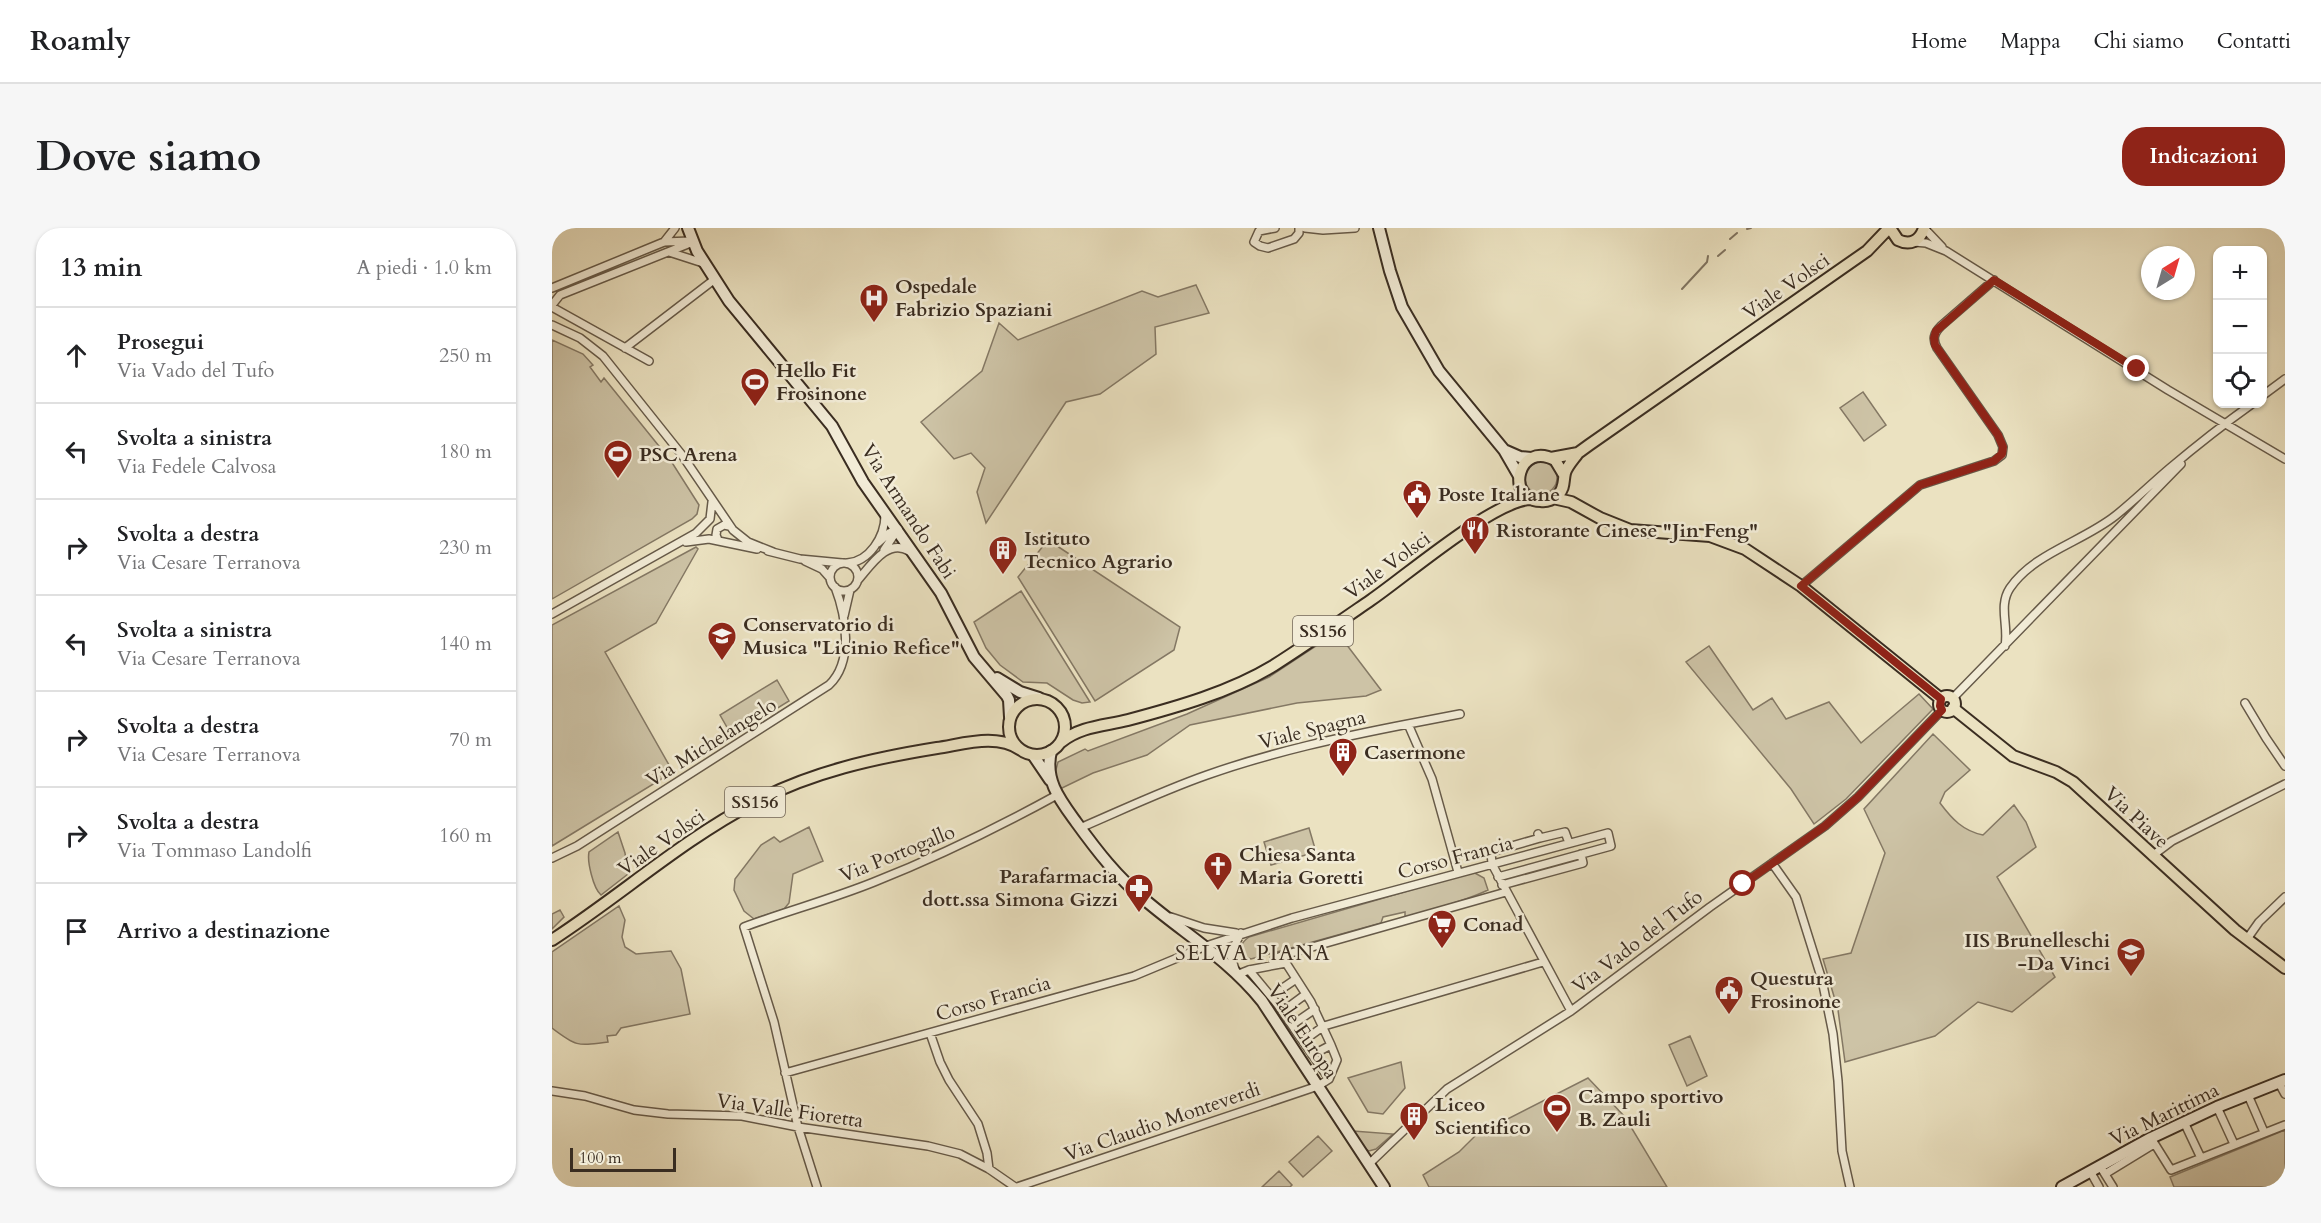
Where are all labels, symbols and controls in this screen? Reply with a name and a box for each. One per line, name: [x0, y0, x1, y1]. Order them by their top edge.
text: Roamly: [30, 22, 131, 60]
text: Home: [1911, 27, 1967, 56]
text: Mappa: [2000, 27, 2061, 56]
text: Chi siamo: [2094, 27, 2184, 56]
text: Contatti: [2217, 27, 2291, 56]
button: Indicazioni: [2122, 127, 2285, 186]
text: Dove siamo: [36, 128, 261, 185]
street label: Viale Volsci: [1737, 246, 1836, 326]
north arrow: [2141, 246, 2195, 300]
map controls: [2213, 246, 2267, 408]
button: +: [2213, 246, 2267, 300]
text: 13 min: [60, 250, 143, 285]
text: A piedi · 1.0 km: [356, 254, 492, 281]
place label: Ospedale Fabrizio Spaziani: [895, 273, 1052, 323]
hospital icon: Ospedale Fabrizio Spaziani: [858, 282, 890, 324]
button: −: [2213, 300, 2267, 354]
text: Prosegui: [117, 327, 204, 357]
icon: ahead: [60, 339, 93, 372]
text: 250 m: [439, 342, 492, 369]
button: locate: [2213, 354, 2267, 408]
route end: [2123, 355, 2149, 381]
text: Via Vado del Tufo: [117, 357, 274, 384]
place label: Hello Fit Frosinone: [776, 357, 867, 407]
sports icon: Hello Fit Frosinone: [739, 366, 771, 408]
text: Svolta a sinistra: [117, 423, 272, 453]
icon: left: [60, 435, 93, 468]
text: 180 m: [439, 438, 492, 465]
sports icon: PSC Arena: [602, 438, 634, 480]
street label: Via Armando Fabi: [855, 438, 963, 584]
place label: PSC Arena: [639, 441, 737, 468]
text: Via Fedele Calvosa: [117, 453, 276, 480]
public building icon: Poste Italiane: [1401, 478, 1433, 520]
place label: Poste Italiane: [1438, 481, 1560, 508]
restaurant icon: Ristorante Cinese "Jin Feng": [1459, 514, 1491, 556]
place label: Ristorante Cinese "Jin Feng": [1496, 517, 1758, 544]
text: Svolta a destra: [117, 519, 259, 549]
place label: Istituto Tecnico Agrario: [1024, 525, 1173, 575]
street label: Viale Volsci: [1339, 525, 1436, 606]
icon: right: [60, 531, 93, 564]
text: 230 m: [439, 534, 492, 561]
building icon: Istituto Tecnico Agrario: [987, 534, 1019, 576]
text: Via Cesare Terranova: [117, 549, 301, 576]
place label: Conservatorio di Musica "Licinio Refice": [743, 611, 960, 661]
text: Svolta a sinistra: [117, 615, 272, 645]
road number: SS156: [1293, 616, 1353, 646]
school or university icon: Conservatorio di Musica "Licinio Refice": [706, 620, 738, 662]
icon: left: [60, 627, 93, 660]
text: 140 m: [439, 630, 492, 657]
text: Via Cesare Terranova: [117, 645, 301, 672]
street label: Via Michelangelo: [641, 691, 782, 793]
street label: Viale Spagna: [1256, 703, 1369, 756]
text: Svolta a destra: [117, 711, 259, 741]
icon: right: [60, 723, 93, 756]
text: 70 m: [449, 726, 492, 753]
building icon: Casermone: [1327, 736, 1359, 778]
place label: Casermone: [1364, 739, 1466, 766]
text: Via Cesare Terranova: [117, 741, 301, 768]
street label: Via Piave: [2098, 780, 2175, 854]
road number: SS156: [725, 787, 785, 817]
street label: Viale Volsci: [612, 802, 711, 882]
text: Svolta a destra: [117, 807, 259, 837]
street label: Via Portogallo: [835, 818, 959, 889]
icon: right: [60, 819, 93, 852]
text: 160 m: [439, 822, 492, 849]
street label: Corso Francia: [1394, 829, 1516, 886]
text: Via Tommaso Landolfi: [117, 837, 312, 864]
place label: Chiesa Santa Maria Goretti: [1239, 841, 1364, 891]
church icon: Chiesa Santa Maria Goretti: [1202, 850, 1234, 892]
place label: Parafarmacia dott.ssa Simona Gizzi: [922, 863, 1118, 913]
route start: [1729, 870, 1755, 896]
pharmacy icon: Parafarmacia dott.ssa Simona Gizzi: [1123, 872, 1155, 914]
street label: Via Vado del Tufo: [1566, 883, 1708, 999]
supermarket icon: Conad: [1426, 908, 1458, 950]
place label: Conad: [1463, 911, 1524, 938]
icon: arrive: [60, 915, 93, 948]
text: Arrivo a destinazione: [117, 916, 330, 946]
place label: IIS Brunelleschi -Da Vinci: [1964, 927, 2110, 977]
school or university icon: IIS Brunelleschi -Da Vinci: [2115, 936, 2147, 978]
district label: SELVA PIANA: [1175, 939, 1331, 968]
place label: Questura Frosinone: [1750, 965, 1841, 1015]
street label: Corso Francia: [933, 969, 1054, 1028]
public building icon: Questura Frosinone: [1713, 974, 1745, 1016]
street label: Viale Europa: [1261, 978, 1345, 1084]
street label: Via Claudio Monteverdi: [1060, 1075, 1264, 1168]
street label: Via Marittima: [2105, 1076, 2224, 1153]
place label: Campo sportivo B. Zauli: [1578, 1083, 1723, 1133]
street label: Via Valle Fioretta: [715, 1087, 865, 1134]
place label: Liceo Scientifico: [1435, 1091, 1531, 1141]
sports icon: Campo sportivo B. Zauli: [1541, 1092, 1573, 1134]
building icon: Liceo Scientifico: [1398, 1100, 1430, 1142]
scale bar: [570, 1145, 676, 1172]
text: 100 m: [579, 1147, 621, 1169]

